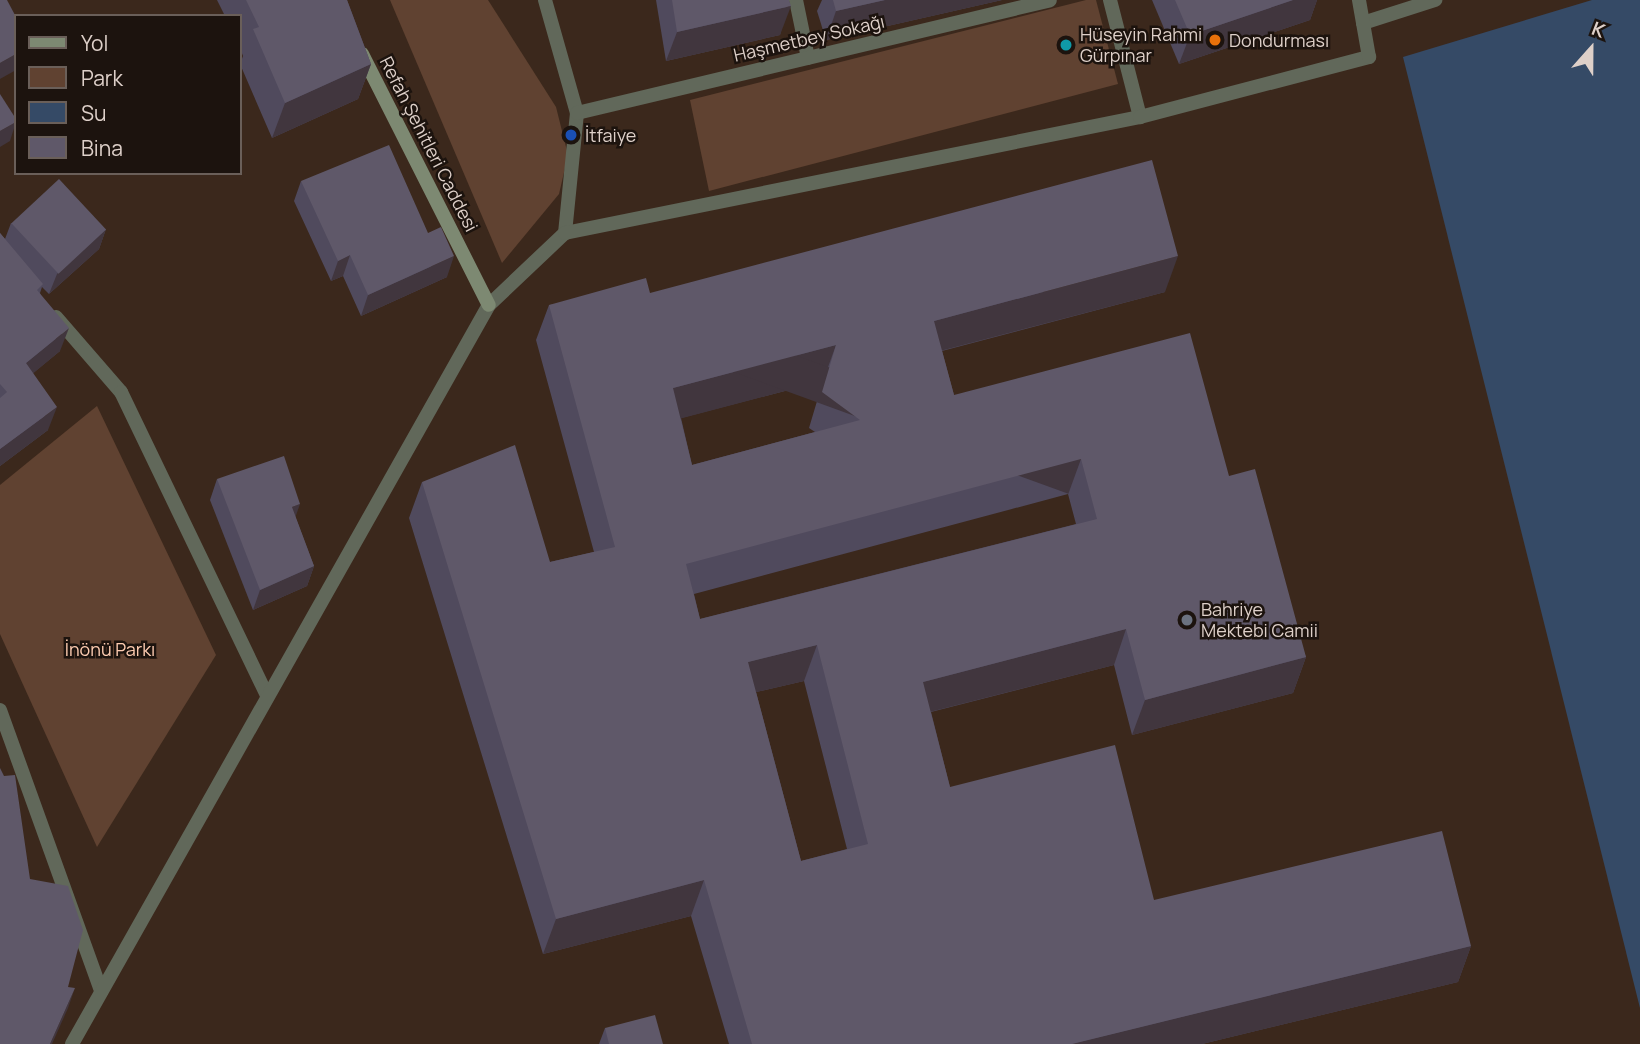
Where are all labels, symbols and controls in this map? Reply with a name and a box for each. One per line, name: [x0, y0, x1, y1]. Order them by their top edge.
street label: Haşmetbey Sokağı: [731, 10, 887, 66]
legend: [14, 14, 242, 175]
north arrow: [1556, 14, 1626, 84]
text: K: [1588, 15, 1609, 44]
place label: Hüseyin Rahmi Gürpınar: [1080, 24, 1202, 66]
text: Yol: [81, 29, 108, 57]
place label: Dondurması: [1229, 29, 1329, 51]
marker: Dondurması: [1207, 32, 1223, 48]
marker: Hüseyin Rahmi Gürpınar: [1058, 37, 1074, 53]
street label: Refah Şehitleri Caddesi: [375, 53, 483, 235]
text: Park: [81, 64, 123, 92]
text: Su: [81, 99, 106, 127]
place label: İtfaiye: [585, 124, 636, 146]
marker: İtfaiye: [563, 127, 579, 143]
text: Bina: [81, 134, 123, 162]
place label: Bahriye Mektebi Camii: [1201, 599, 1318, 642]
marker: Bahriye Mektebi Camii: [1179, 612, 1195, 628]
park label: İnönü Parkı: [65, 638, 155, 660]

